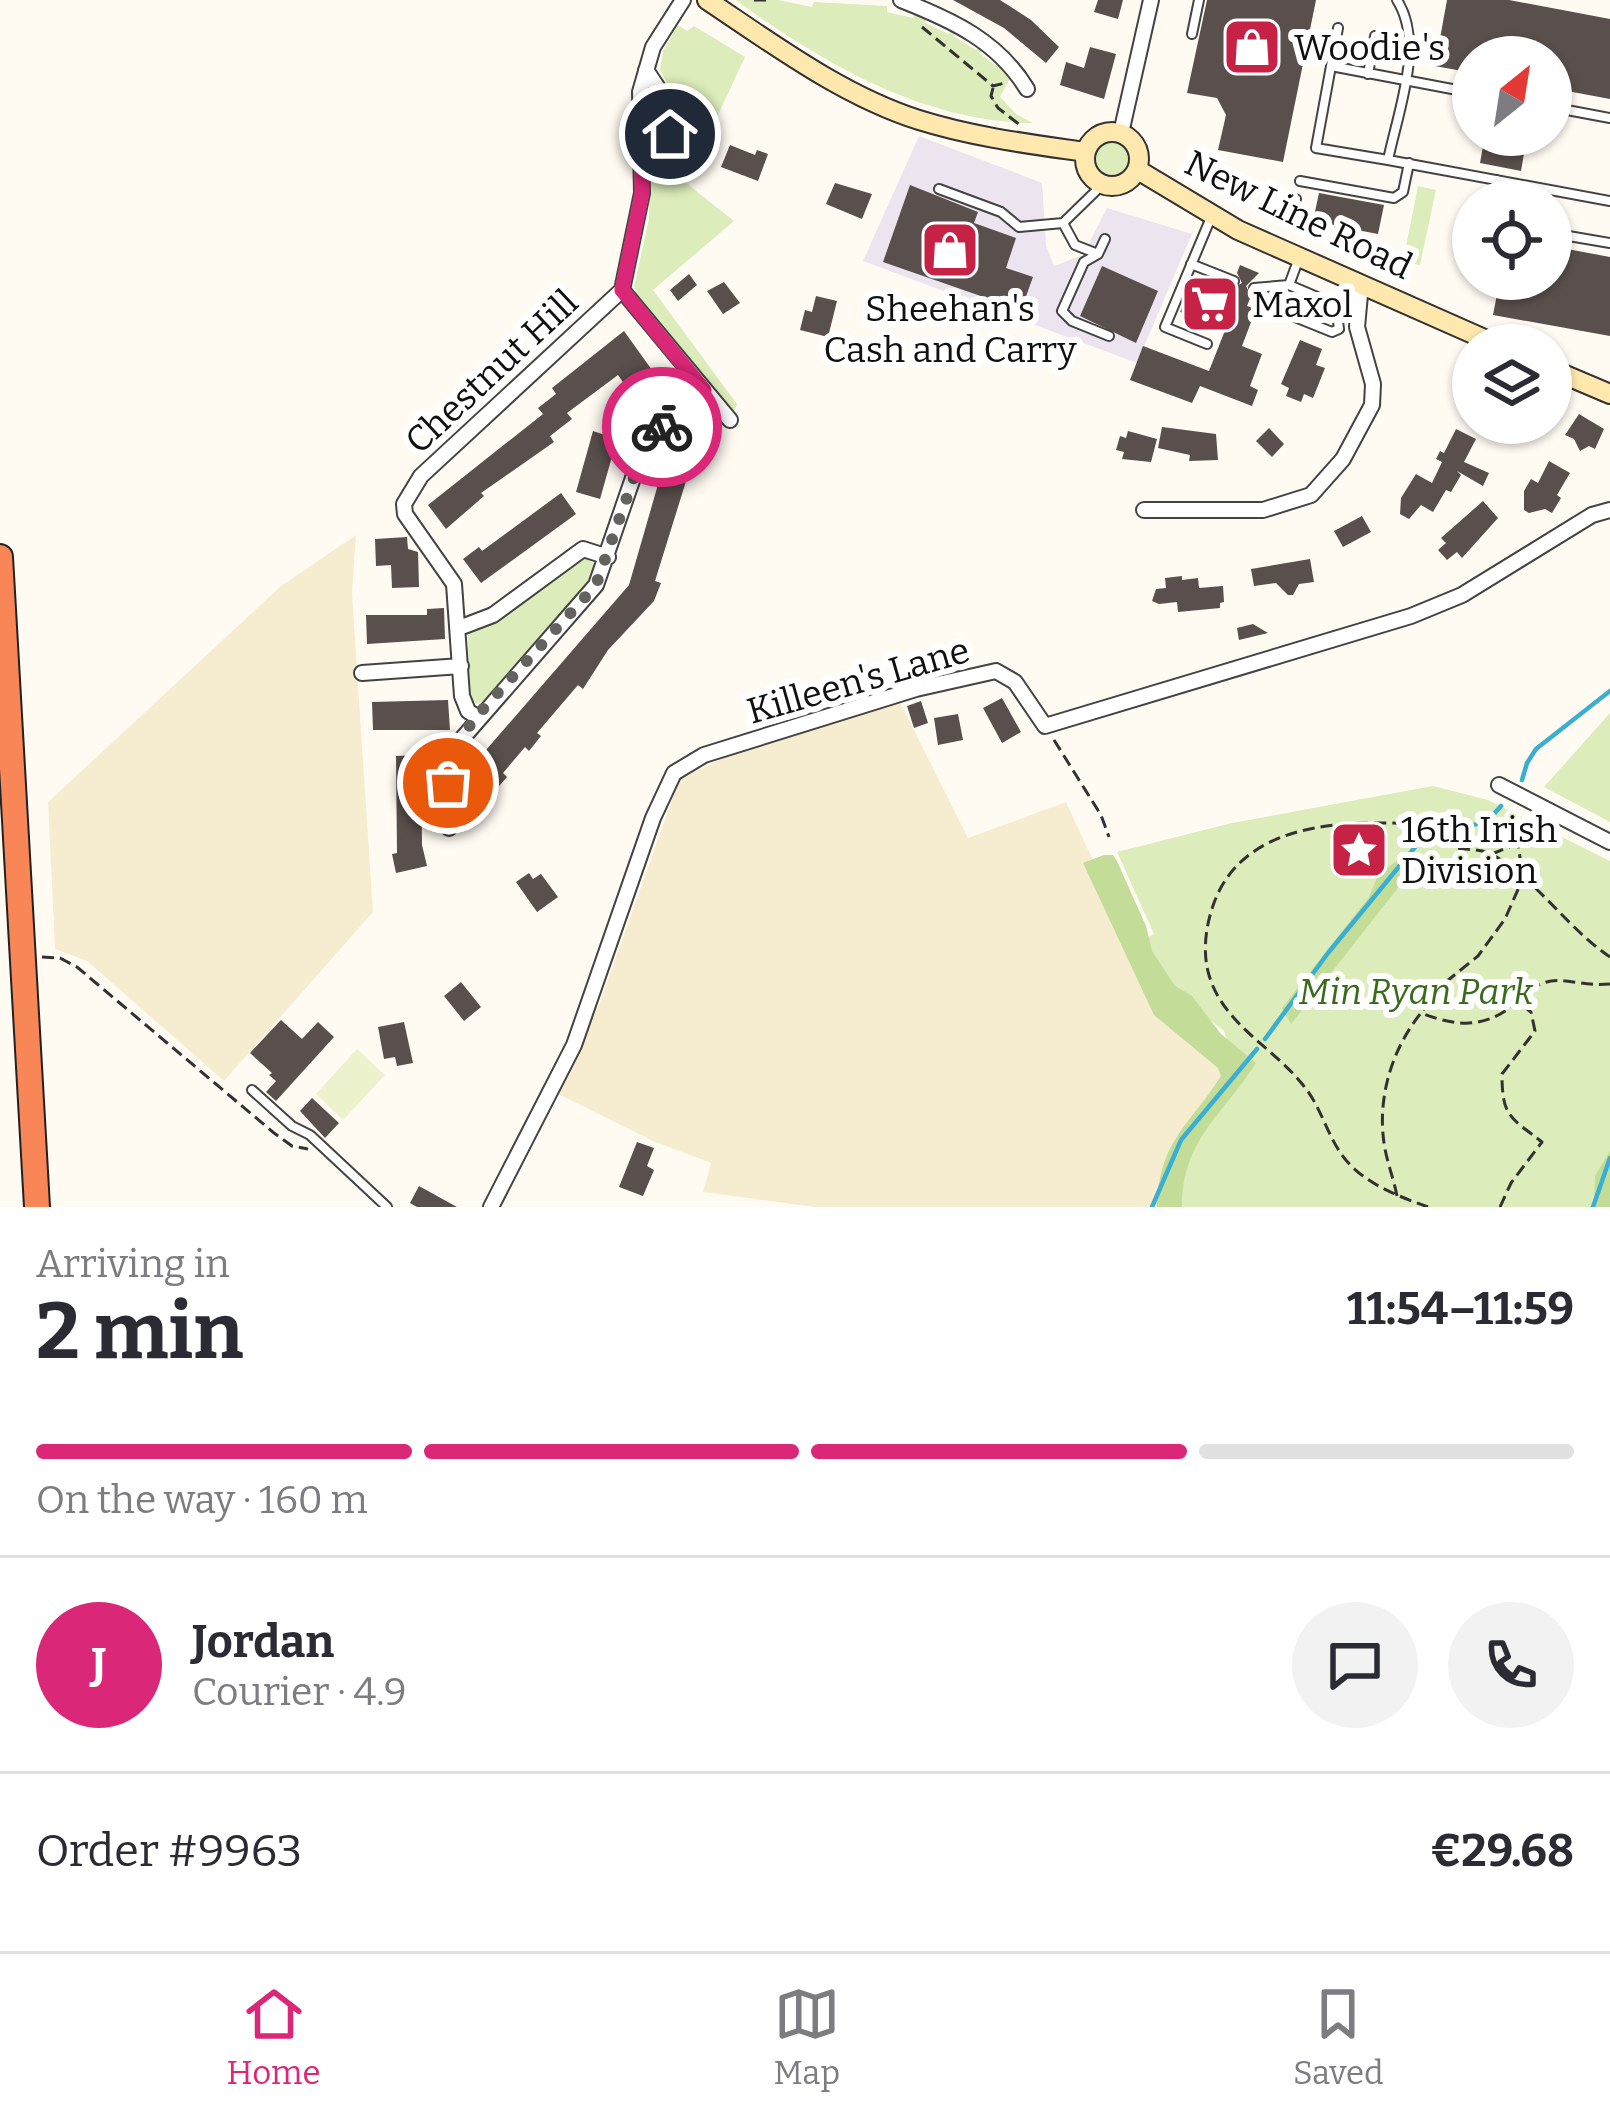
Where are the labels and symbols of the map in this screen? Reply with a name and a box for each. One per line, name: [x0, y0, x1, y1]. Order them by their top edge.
shop icon: Woodie's: [1221, 16, 1283, 78]
place label: Woodie's: [1294, 26, 1445, 70]
north arrow: [1452, 36, 1572, 156]
pin: [619, 83, 721, 185]
street label: New Line Road: [1178, 141, 1419, 289]
shop icon: Sheehan's Cash and Carry: [919, 219, 981, 281]
supermarket icon: Maxol: [1179, 273, 1241, 335]
street label: Chestnut Hill: [396, 281, 587, 463]
place label: Maxol: [1252, 283, 1353, 327]
place label: Sheehan's Cash and Carry: [823, 287, 1077, 372]
courier: [602, 367, 722, 487]
street label: Killeen's Lane: [742, 628, 975, 734]
pin: [397, 732, 499, 834]
place label: 16th Irish Division: [1401, 808, 1557, 893]
place icon: 16th Irish Division: [1328, 819, 1390, 881]
park label: Min Ryan Park: [1299, 970, 1534, 1014]

